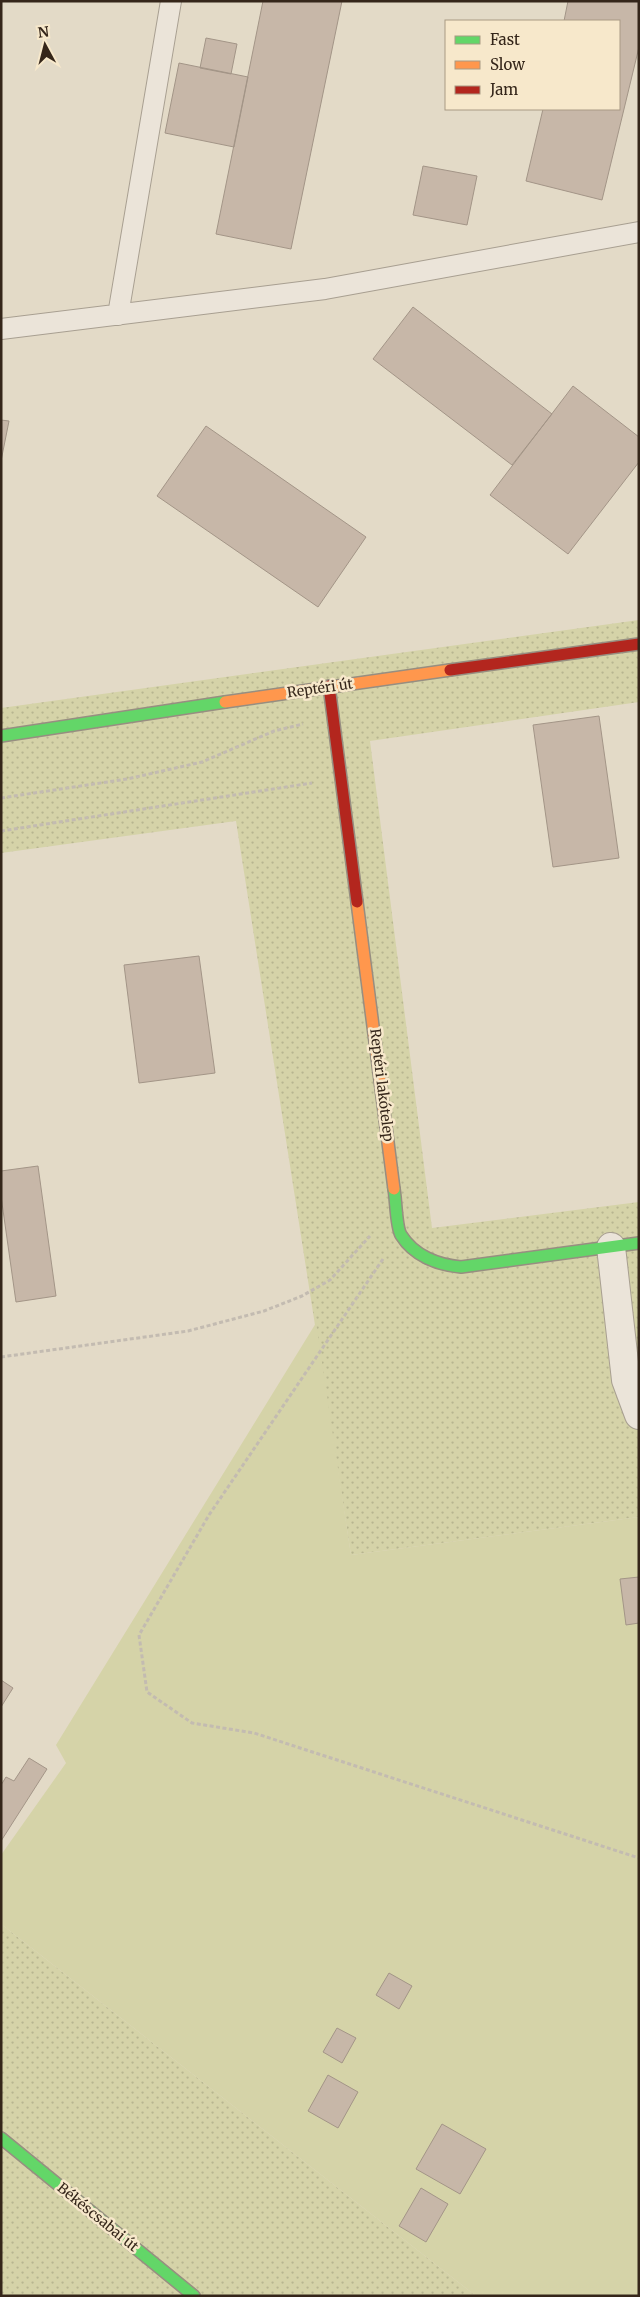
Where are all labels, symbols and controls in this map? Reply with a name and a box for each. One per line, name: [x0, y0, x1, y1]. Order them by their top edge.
north arrow: [20, 20, 70, 70]
legend: [445, 20, 620, 110]
text: N: [37, 22, 50, 42]
text: Fast: [490, 30, 520, 49]
text: Slow: [490, 55, 525, 74]
text: Jam: [489, 80, 518, 99]
street label: Reptéri út: [286, 674, 355, 702]
street label: Reptéri lakótelep: [366, 1028, 398, 1143]
street label: Békéscsabai út: [54, 2179, 143, 2256]

